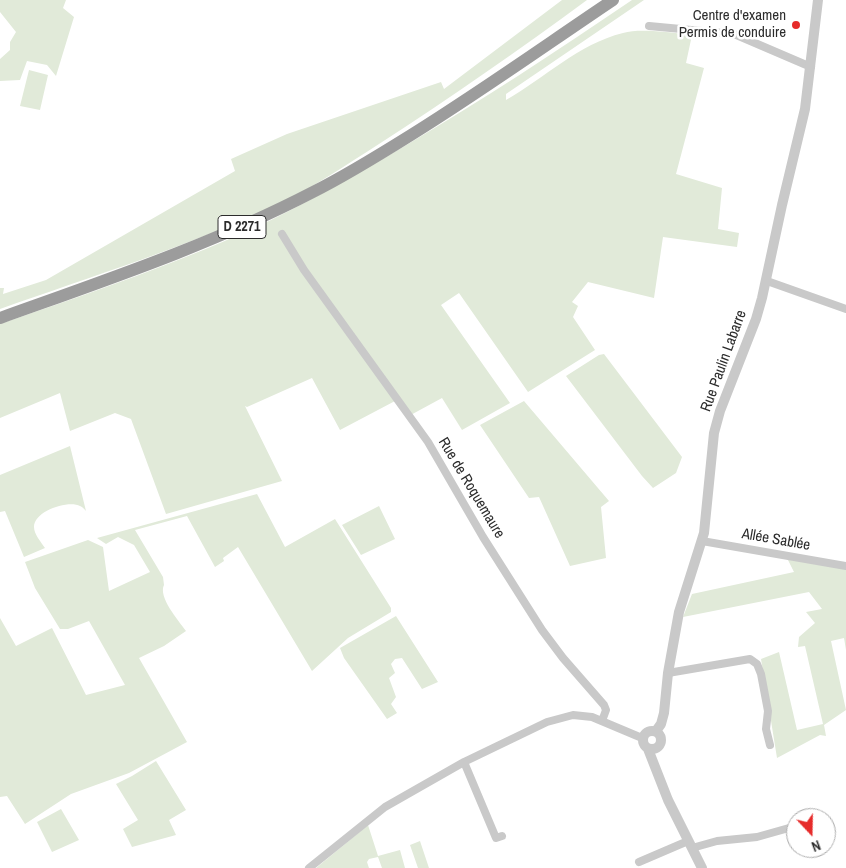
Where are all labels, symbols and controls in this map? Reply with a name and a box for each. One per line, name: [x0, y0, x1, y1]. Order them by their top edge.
place label: Centre d'examen Permis de conduire: [679, 7, 786, 42]
marker: Centre d'examen Permis de conduire: [790, 19, 802, 31]
road number: D 2271: [218, 216, 266, 238]
street label: Rue Paulin Labarre: [697, 308, 751, 414]
street label: Rue de Roquemaure: [434, 434, 508, 542]
street label: Allée Sablée: [740, 525, 812, 555]
north arrow: [786, 808, 836, 858]
text: N: [809, 836, 823, 856]

